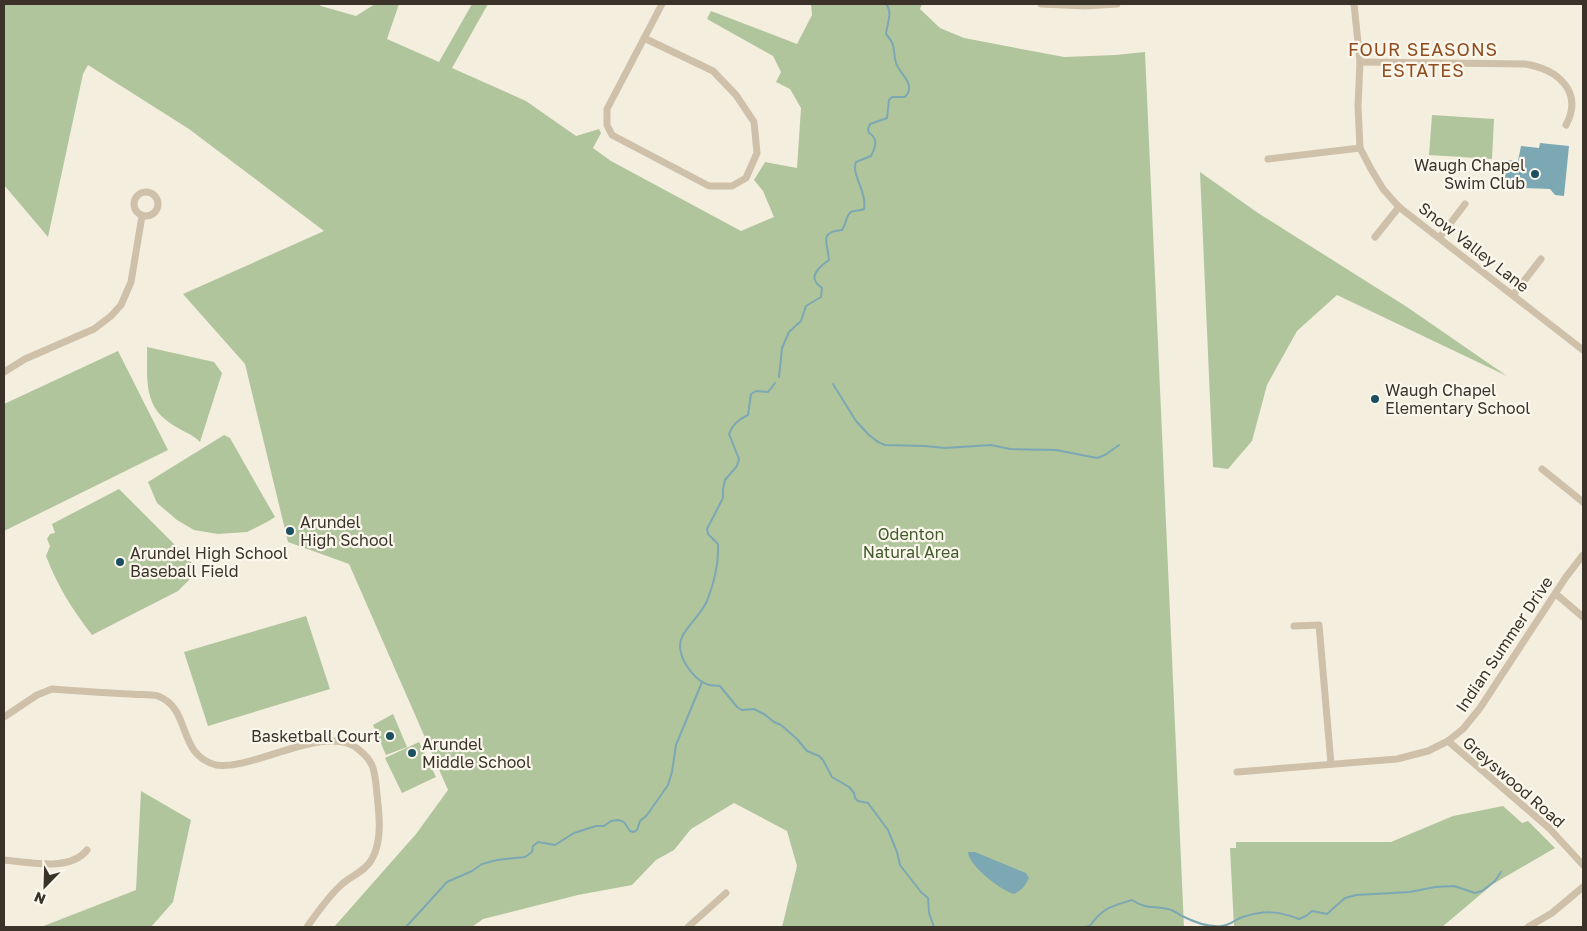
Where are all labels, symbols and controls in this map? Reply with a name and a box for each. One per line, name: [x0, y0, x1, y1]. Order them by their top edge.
district label: FOUR SEASONS ESTATES: [1348, 38, 1498, 81]
place label: Waugh Chapel Swim Club: [1414, 155, 1525, 193]
marker: Waugh Chapel Swim Club: [1529, 168, 1541, 180]
street label: Snow Valley Lane: [1415, 198, 1533, 296]
place label: Waugh Chapel Elementary School: [1385, 380, 1530, 418]
marker: Waugh Chapel Elementary School: [1369, 393, 1381, 405]
place label: Arundel High School: [300, 512, 393, 550]
park label: Odenton Natural Area: [863, 524, 959, 562]
marker: Arundel High School: [284, 525, 296, 537]
place label: Arundel High School Baseball Field: [130, 543, 288, 581]
marker: Arundel High School Baseball Field: [114, 556, 126, 568]
street label: Indian Summer Drive: [1451, 572, 1557, 716]
place label: Basketball Court: [251, 726, 380, 746]
marker: Basketball Court: [384, 730, 396, 742]
street label: Greyswood Road: [1459, 732, 1569, 832]
place label: Arundel Middle School: [422, 734, 531, 772]
marker: Arundel Middle School: [406, 747, 418, 759]
north arrow: [20, 861, 70, 911]
text: N: [32, 889, 48, 908]

